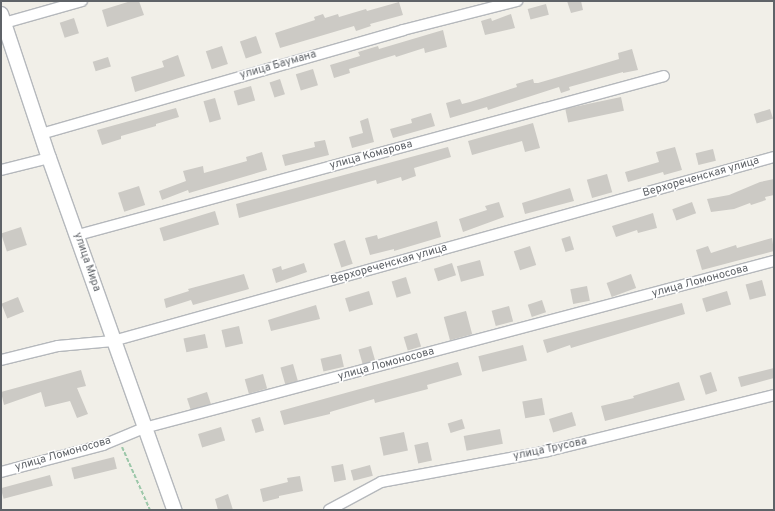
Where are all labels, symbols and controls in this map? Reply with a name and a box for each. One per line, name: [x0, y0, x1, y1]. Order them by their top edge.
street label: улица Баумана: [238, 48, 318, 82]
street label: улица Комарова: [328, 138, 414, 172]
street label: Верхореченская улица: [641, 154, 761, 200]
street label: улица Мира: [71, 231, 103, 293]
street label: Верхореченская улица: [329, 241, 449, 287]
street label: улица Ломоносова: [650, 262, 750, 300]
street label: улица Ломоносова: [336, 345, 436, 383]
street label: улица Ломоносова: [13, 434, 113, 474]
street label: улица Трусова: [512, 435, 588, 463]

